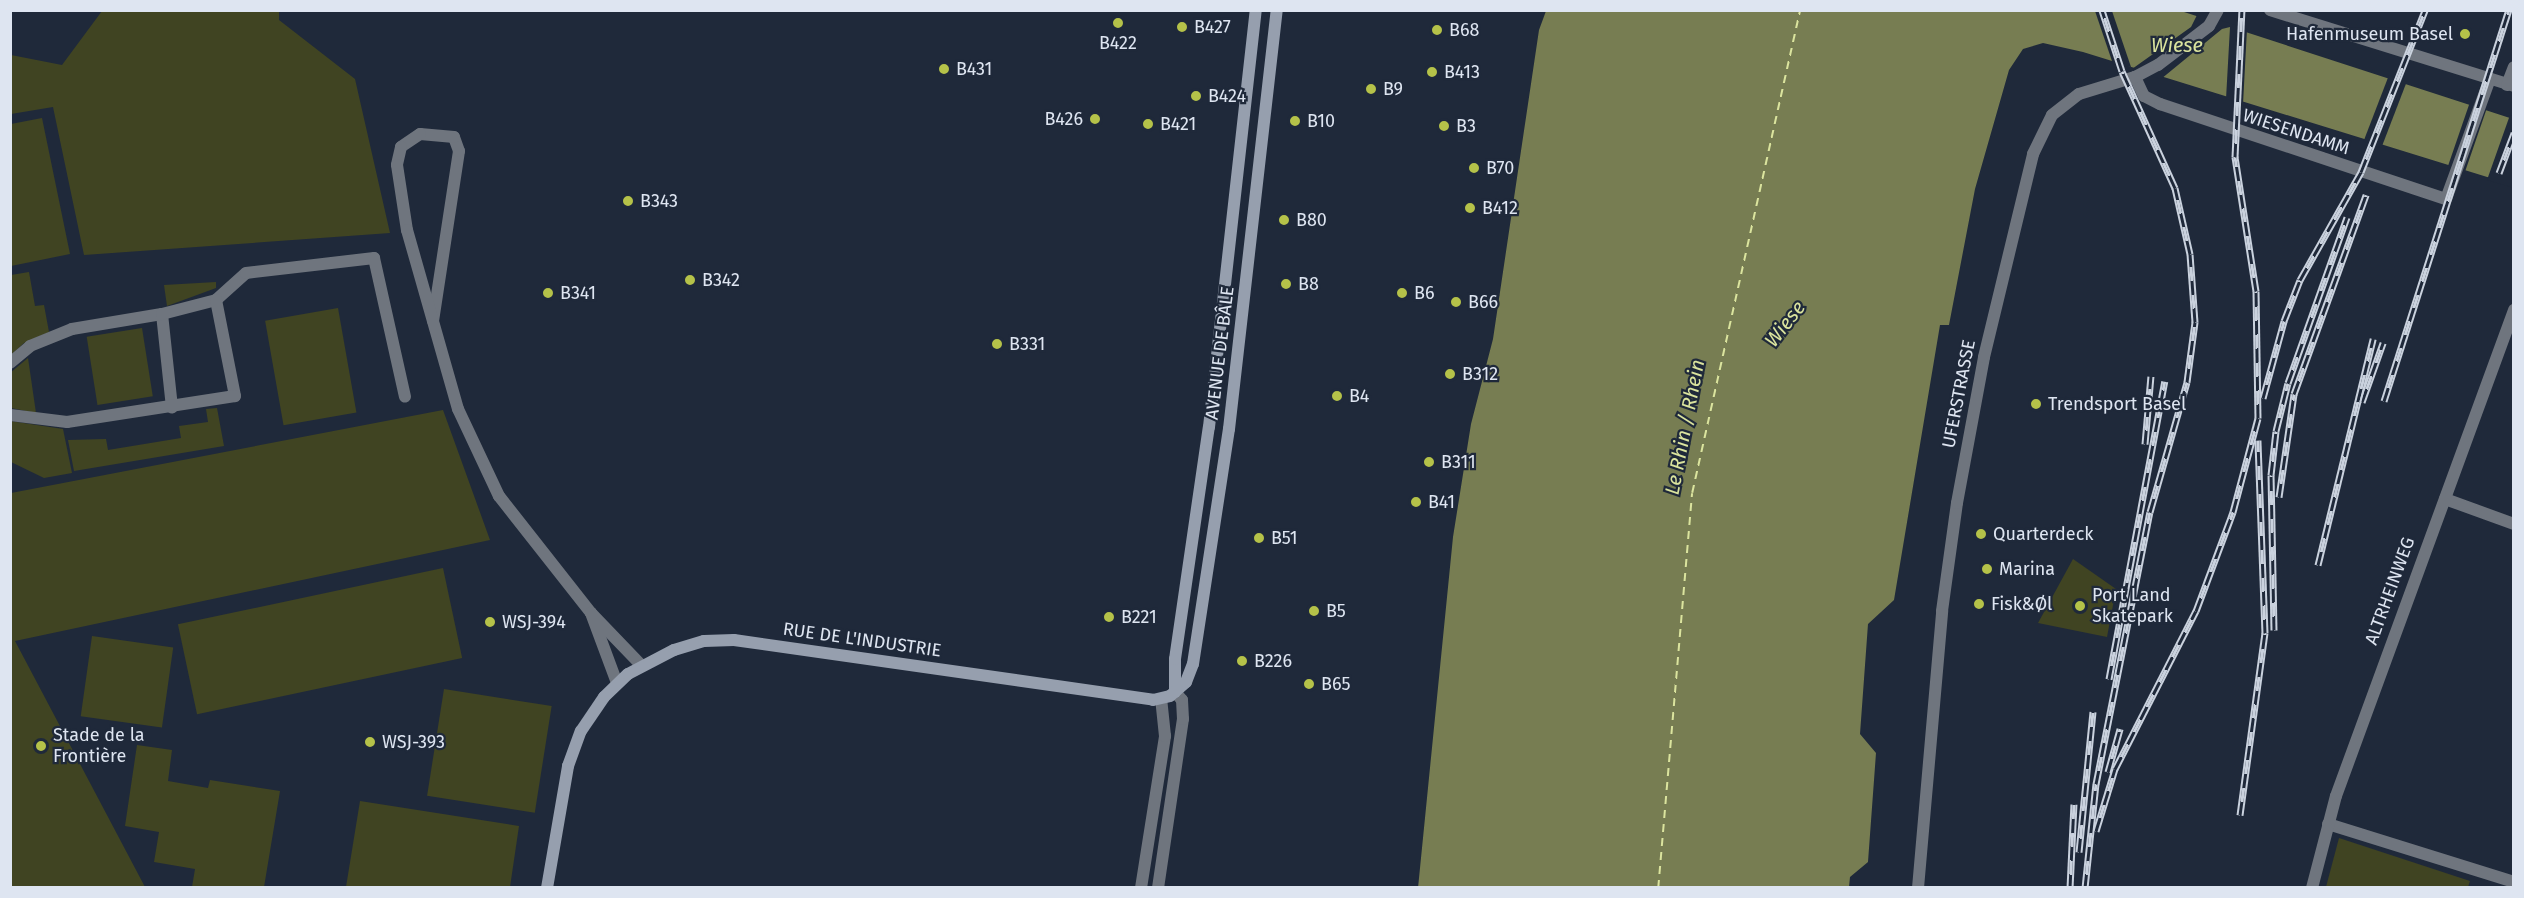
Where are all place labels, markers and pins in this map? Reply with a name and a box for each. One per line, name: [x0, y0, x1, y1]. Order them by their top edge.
marker: B422: [1111, 16, 1125, 30]
place label: B427: [1194, 16, 1231, 38]
place label: B68: [1449, 19, 1479, 41]
marker: B427: [1175, 20, 1189, 34]
marker: B68: [1430, 23, 1444, 37]
place label: Hafenmuseum Basel: [2286, 23, 2453, 45]
marker: Hafenmuseum Basel: [2458, 27, 2472, 41]
place label: B422: [1099, 32, 1137, 54]
place label: B431: [956, 58, 992, 80]
place label: B413: [1444, 61, 1480, 83]
marker: B431: [937, 62, 951, 76]
marker: B413: [1425, 65, 1439, 79]
place label: B9: [1383, 78, 1403, 100]
marker: B9: [1364, 82, 1378, 96]
place label: B424: [1208, 85, 1246, 107]
marker: B424: [1189, 89, 1203, 103]
place label: B426: [1045, 108, 1083, 130]
place label: B10: [1307, 110, 1335, 132]
marker: B426: [1088, 112, 1102, 126]
place label: B421: [1160, 113, 1196, 135]
marker: B10: [1288, 114, 1302, 128]
place label: B3: [1456, 115, 1476, 137]
marker: B421: [1141, 117, 1155, 131]
marker: B3: [1437, 119, 1451, 133]
place label: B70: [1486, 157, 1514, 179]
marker: B70: [1467, 161, 1481, 175]
place label: B343: [640, 190, 678, 212]
marker: B343: [621, 194, 635, 208]
place label: B412: [1482, 197, 1518, 219]
marker: B412: [1463, 201, 1477, 215]
place label: B80: [1296, 209, 1327, 231]
marker: B80: [1277, 213, 1291, 227]
place label: B342: [702, 269, 740, 291]
marker: B342: [683, 273, 697, 287]
place label: B8: [1298, 273, 1319, 295]
marker: B8: [1279, 277, 1293, 291]
place label: B341: [560, 282, 596, 304]
place label: B6: [1414, 282, 1435, 304]
marker: B341: [541, 286, 555, 300]
marker: B6: [1395, 286, 1409, 300]
place label: B66: [1468, 291, 1498, 313]
marker: B66: [1449, 295, 1463, 309]
place label: B331: [1009, 333, 1045, 355]
marker: B331: [990, 337, 1004, 351]
place label: B312: [1462, 363, 1498, 385]
marker: B312: [1443, 367, 1457, 381]
place label: B4: [1349, 385, 1369, 407]
marker: B4: [1330, 389, 1344, 403]
place label: Trendsport Basel: [2048, 393, 2186, 415]
marker: Trendsport Basel: [2029, 397, 2043, 411]
place label: B311: [1441, 451, 1476, 473]
marker: B311: [1422, 455, 1436, 469]
place label: B41: [1428, 491, 1455, 513]
marker: B41: [1409, 495, 1423, 509]
place label: Quarterdeck: [1993, 523, 2093, 545]
place label: B51: [1271, 527, 1298, 549]
marker: Quarterdeck: [1974, 527, 1988, 541]
marker: B51: [1252, 531, 1266, 545]
place label: Marina: [1999, 558, 2055, 580]
marker: Marina: [1980, 562, 1994, 576]
place label: Port Land Skatepark: [2092, 585, 2173, 628]
place label: Fisk&Øl: [1991, 593, 2052, 615]
marker: Fisk&Øl: [1972, 597, 1986, 611]
marker: Port Land Skatepark: [2073, 599, 2087, 613]
place label: B5: [1326, 600, 1346, 622]
marker: B5: [1307, 604, 1321, 618]
place label: B221: [1121, 606, 1157, 628]
marker: B221: [1102, 610, 1116, 624]
place label: WSJ-394: [502, 611, 566, 633]
marker: WSJ-394: [483, 615, 497, 629]
place label: B226: [1254, 650, 1292, 672]
marker: B226: [1235, 654, 1249, 668]
place label: B65: [1321, 673, 1350, 695]
marker: B65: [1302, 677, 1316, 691]
place label: Stade de la Frontière: [53, 725, 145, 768]
place label: WSJ-393: [382, 731, 445, 753]
marker: WSJ-393: [363, 735, 377, 749]
marker: Stade de la Frontière: [34, 739, 48, 753]

